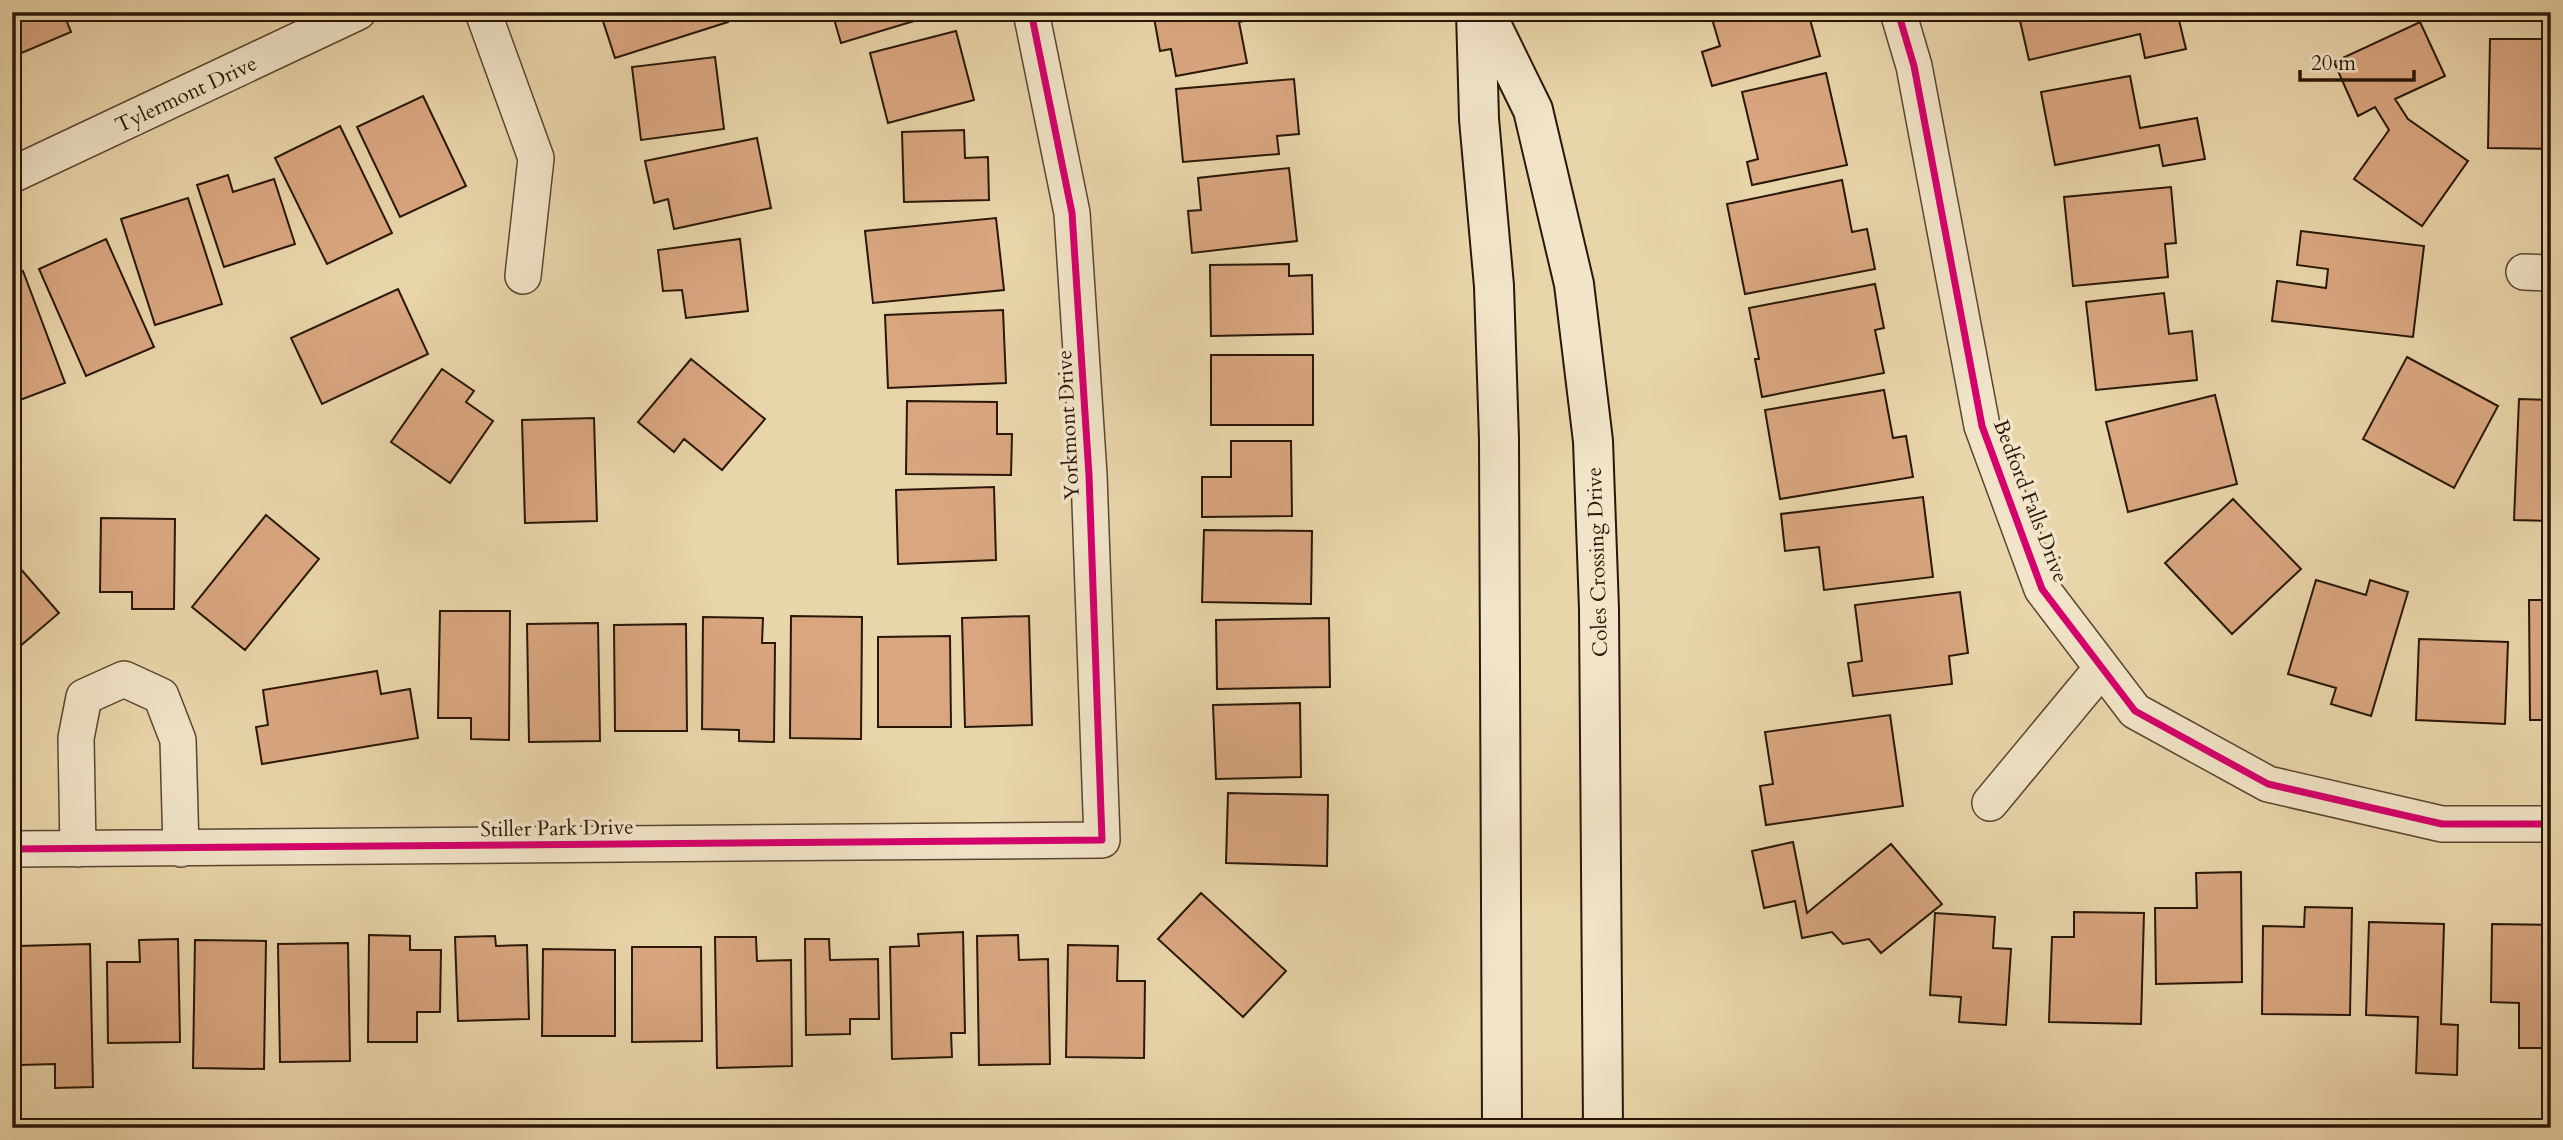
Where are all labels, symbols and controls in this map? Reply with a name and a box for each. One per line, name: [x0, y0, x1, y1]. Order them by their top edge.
scale bar: [2300, 38, 2414, 82]
street label: Tylermont Drive: [111, 49, 262, 140]
text: 20 m: [2311, 49, 2356, 78]
street label: Yorkmont Drive: [1050, 349, 1087, 501]
street label: Bedford Falls Drive: [1986, 416, 2075, 587]
street label: Coles Crossing Drive: [1580, 466, 1615, 657]
street label: Stiller Park Drive: [480, 813, 634, 844]

